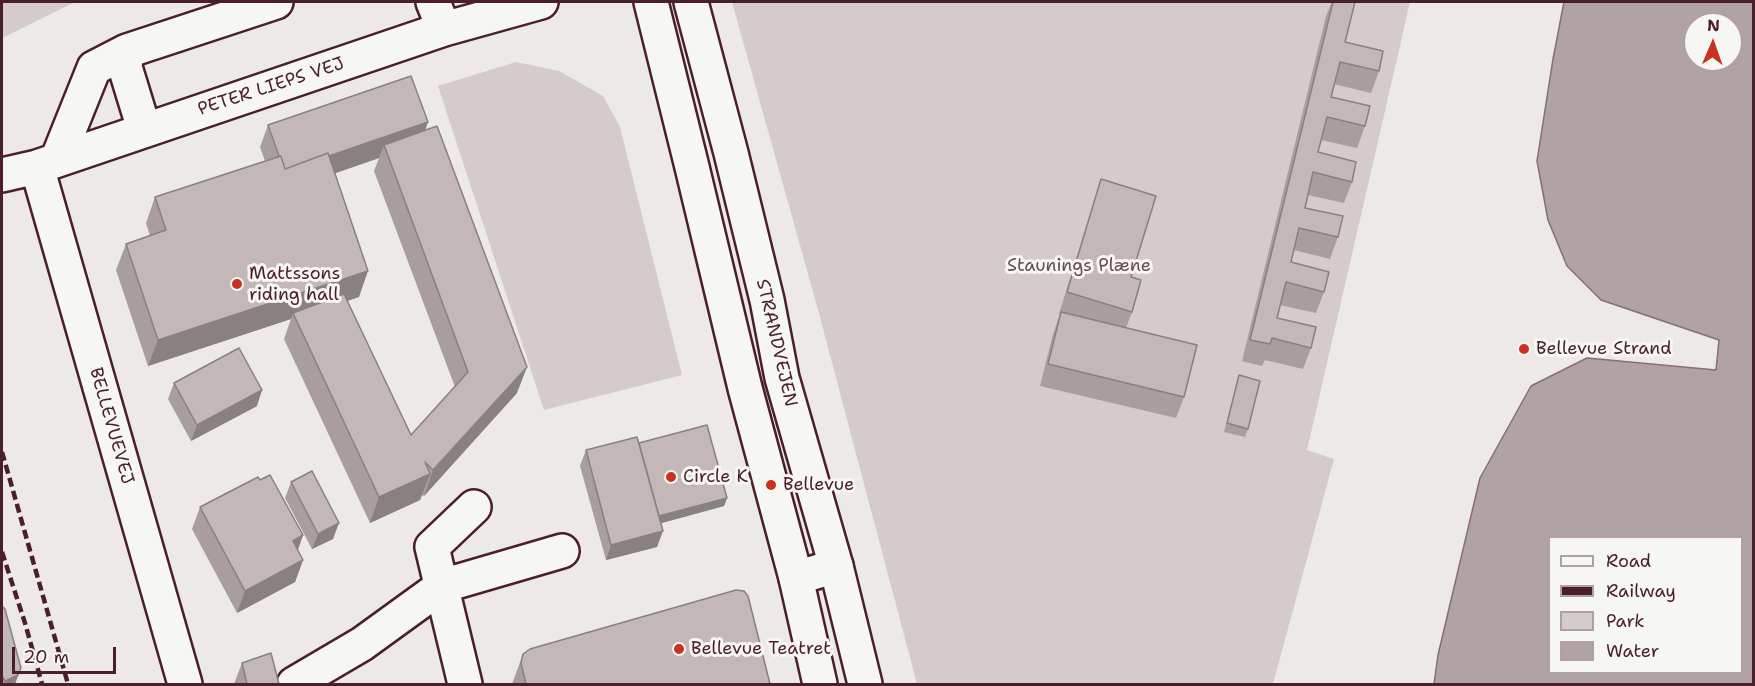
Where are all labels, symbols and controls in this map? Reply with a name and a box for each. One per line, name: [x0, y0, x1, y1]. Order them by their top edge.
north arrow: [1683, 12, 1743, 72]
text: N: [1707, 15, 1720, 36]
street label: PETER LIEPS VEJ: [195, 53, 347, 121]
park label: Staunings Plæne: [1007, 255, 1151, 277]
place label: Mattssons riding hall: [249, 263, 340, 306]
marker: Mattssons riding hall: [230, 277, 244, 291]
street label: STRANDVEJEN: [751, 277, 801, 409]
place label: Bellevue Strand: [1536, 338, 1672, 360]
marker: Bellevue Strand: [1517, 342, 1531, 356]
street label: BELLEVUEVEJ: [84, 365, 138, 487]
place label: Circle K: [683, 466, 748, 488]
marker: Circle K: [664, 470, 678, 484]
place label: Bellevue: [783, 474, 854, 496]
marker: Bellevue: [764, 478, 778, 492]
legend: [1548, 536, 1743, 674]
text: Road: [1606, 549, 1651, 573]
text: Railway: [1606, 579, 1676, 603]
text: Park: [1606, 609, 1645, 633]
scale bar: [15, 635, 118, 673]
place label: Bellevue Teatret: [691, 638, 831, 660]
text: Water: [1606, 639, 1659, 663]
marker: Bellevue Teatret: [672, 642, 686, 656]
text: 20 m: [23, 645, 69, 669]

